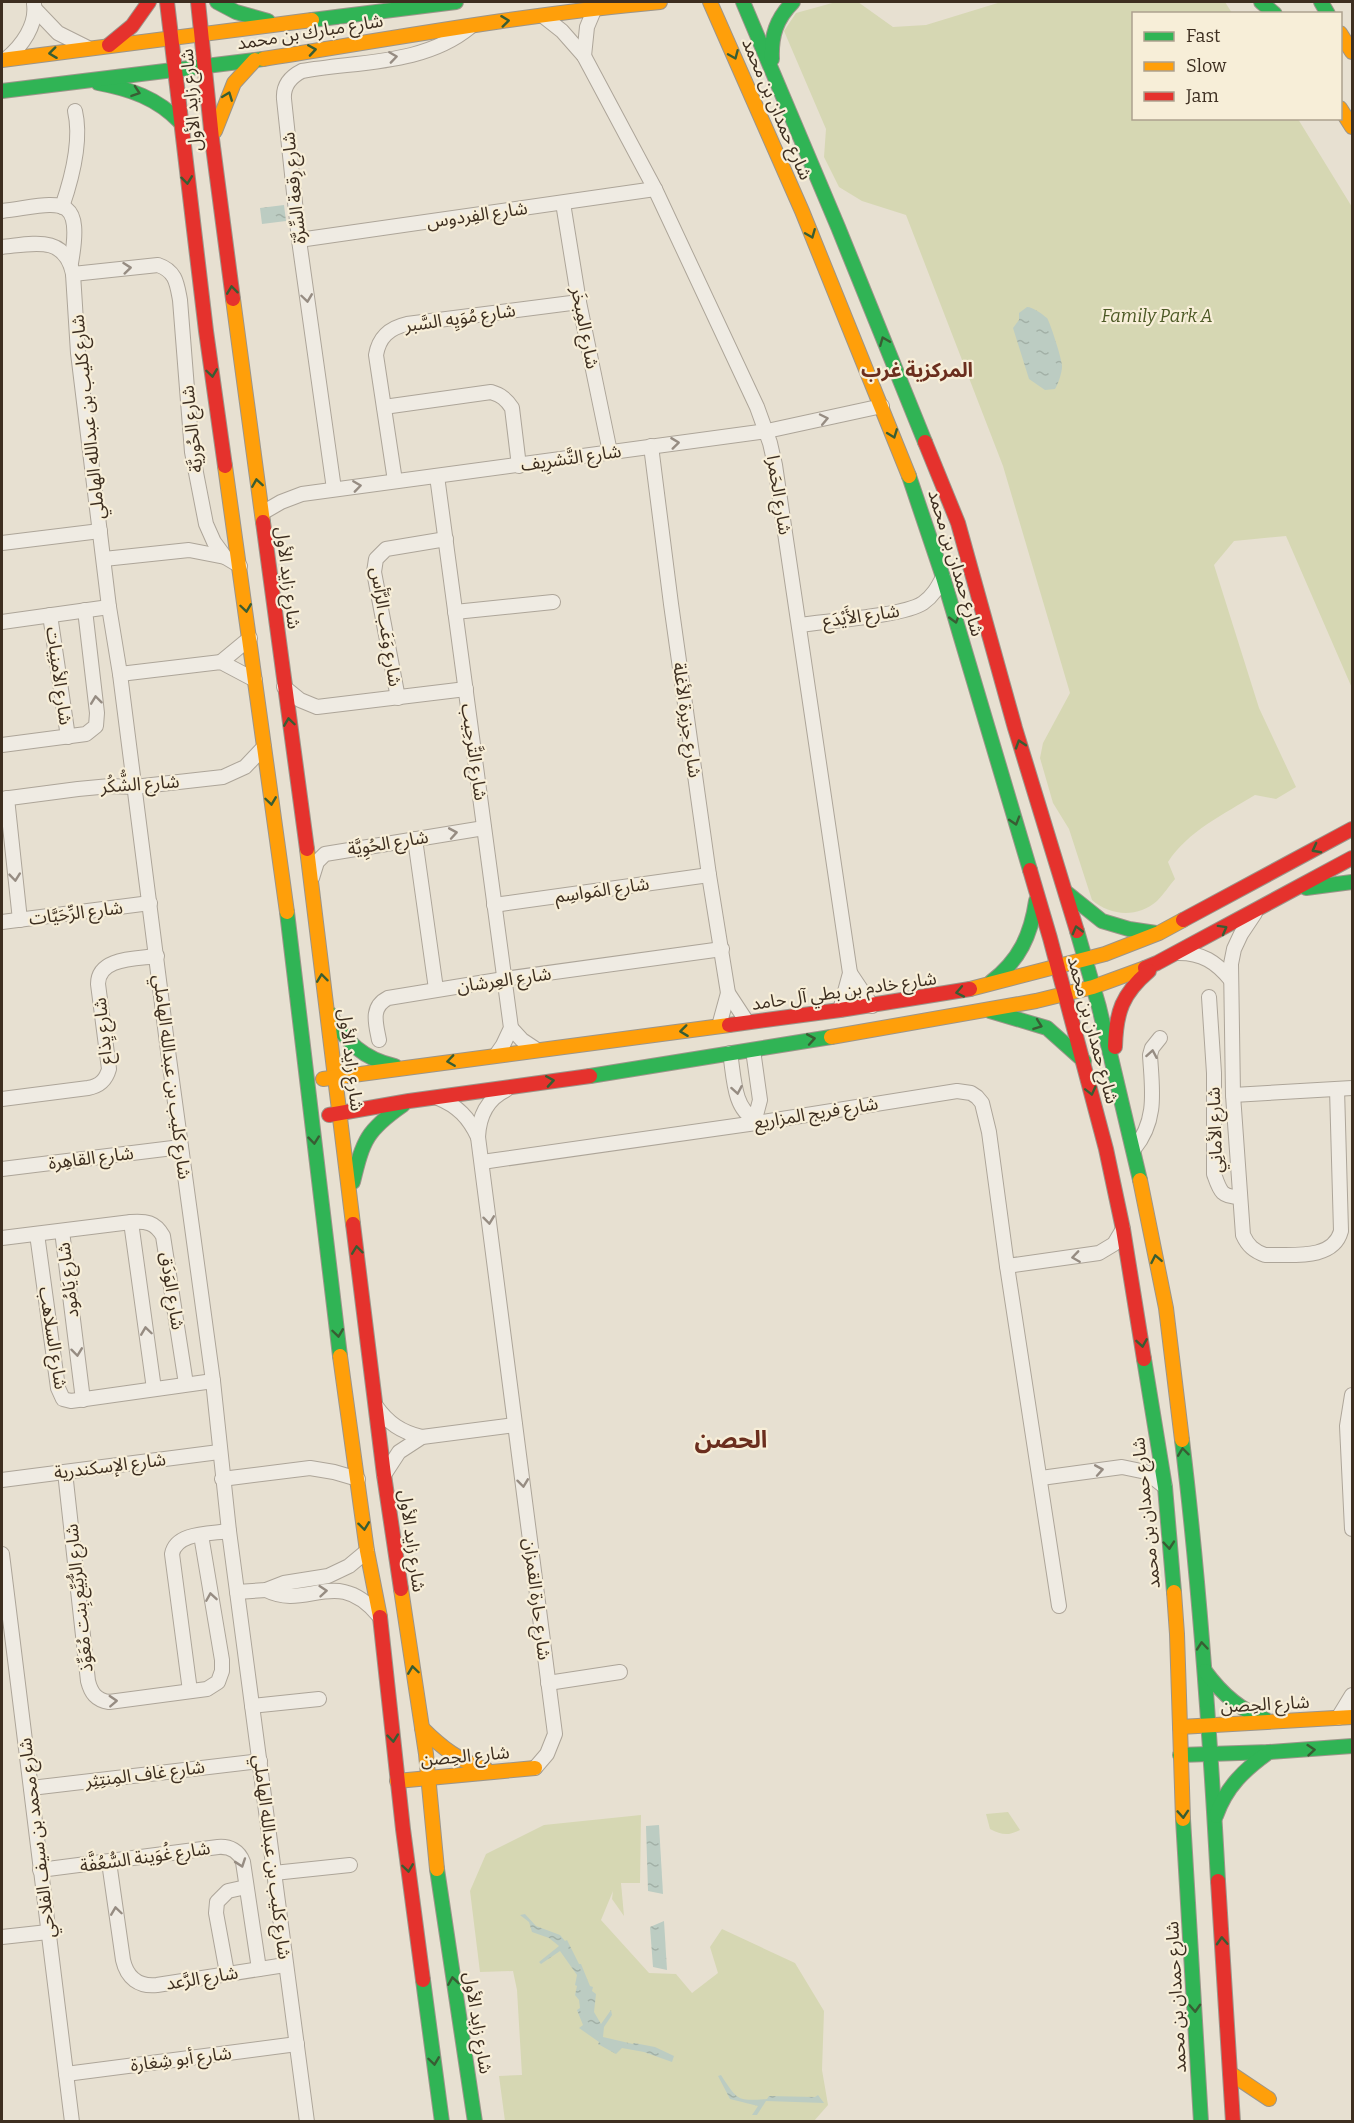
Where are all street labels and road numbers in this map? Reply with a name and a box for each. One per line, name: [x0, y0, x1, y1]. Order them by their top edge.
street label: شارع مبارك بن محمد: [235, 10, 385, 57]
street label: شارع حمدان بن محمد: [734, 35, 817, 184]
street label: شارع زايد الأول: [176, 47, 209, 152]
street label: شارع رِقعة السِّرَّة: [277, 131, 314, 245]
street label: شارع الفِردوس: [425, 197, 529, 236]
street label: شارع المِبخَر: [563, 284, 604, 371]
street label: شارع مُوَيِه السَّبر: [402, 299, 517, 340]
street label: شارع كليب بن عبدالله الهاملي: [66, 313, 113, 521]
street label: شارع الحُوريَّة: [176, 384, 211, 474]
street label: شارع التَّشرِيف: [519, 439, 623, 479]
street label: شارع الحَمرا: [759, 454, 796, 537]
street label: شارع حمدان بن محمد: [920, 487, 989, 640]
street label: شارع زايد الأول: [268, 526, 305, 631]
street label: شارع وَعَب الرَّأس: [363, 566, 407, 689]
street label: شارع الأَيْدَع: [821, 597, 901, 635]
street label: شارع الأمنِيات: [38, 625, 77, 727]
street label: شارع جزيرة الأغلة: [665, 661, 706, 780]
street label: شارع التَّرحِيب: [453, 702, 493, 802]
street label: شارع الشُّكُر: [98, 765, 180, 801]
street label: شارع الحُوِيَّة: [346, 826, 431, 864]
street label: شارع المَواسِم: [553, 872, 651, 910]
street label: شارع الرِّحَيَّات: [28, 896, 125, 933]
street label: شارع حمدان بن محمد: [1060, 954, 1123, 1107]
street label: شارع العِرشان: [455, 962, 553, 1000]
street label: شارع خادم بن بطي آل حامد: [750, 967, 938, 1018]
street label: شارع كليب بن عبدالله الهاملي: [146, 973, 195, 1181]
street label: شارع يِذاع: [89, 996, 120, 1065]
street label: شارع زايد الأول: [331, 1008, 368, 1113]
street label: شارع الأمانِي: [1203, 1086, 1230, 1173]
street label: شارع فريج المزاريع: [752, 1092, 880, 1137]
street label: شارع القاهِرة: [47, 1142, 135, 1177]
street label: شارع يَامُود: [52, 1241, 87, 1319]
street label: شارع الوَدَق: [152, 1250, 189, 1332]
street label: شارع السلاهب: [31, 1285, 72, 1391]
street label: شارع حمدان بن محمد: [1127, 1436, 1168, 1590]
street label: شارع الإسكندرية: [53, 1448, 168, 1487]
street label: شارع زايد الأول: [391, 1488, 430, 1594]
street label: شارع الرُّبَيِّع بِنت مُعَوِّذ: [60, 1522, 101, 1673]
street label: شارع حارة القمزان: [516, 1537, 555, 1662]
street label: شارع الحِصن: [1220, 1691, 1310, 1720]
street label: شارع محمد بن سيف الفلاحي: [14, 1736, 63, 1939]
street label: شارع الحِصن: [420, 1741, 511, 1774]
street label: شارع كليب بن عبدالله الهاملي: [246, 1753, 295, 1961]
street label: شارع غاف المِنتِثِر: [83, 1756, 206, 1795]
street label: شارع غُوَينة السُّعُفَّة: [78, 1834, 212, 1880]
street label: شارع حمدان بن محمد: [1161, 1920, 1194, 2073]
street label: شارع الرَّعد: [164, 1961, 240, 1998]
street label: شارع زايد الأول: [456, 1970, 497, 2076]
street label: شارع أبو شِغارة: [129, 2042, 233, 2079]

